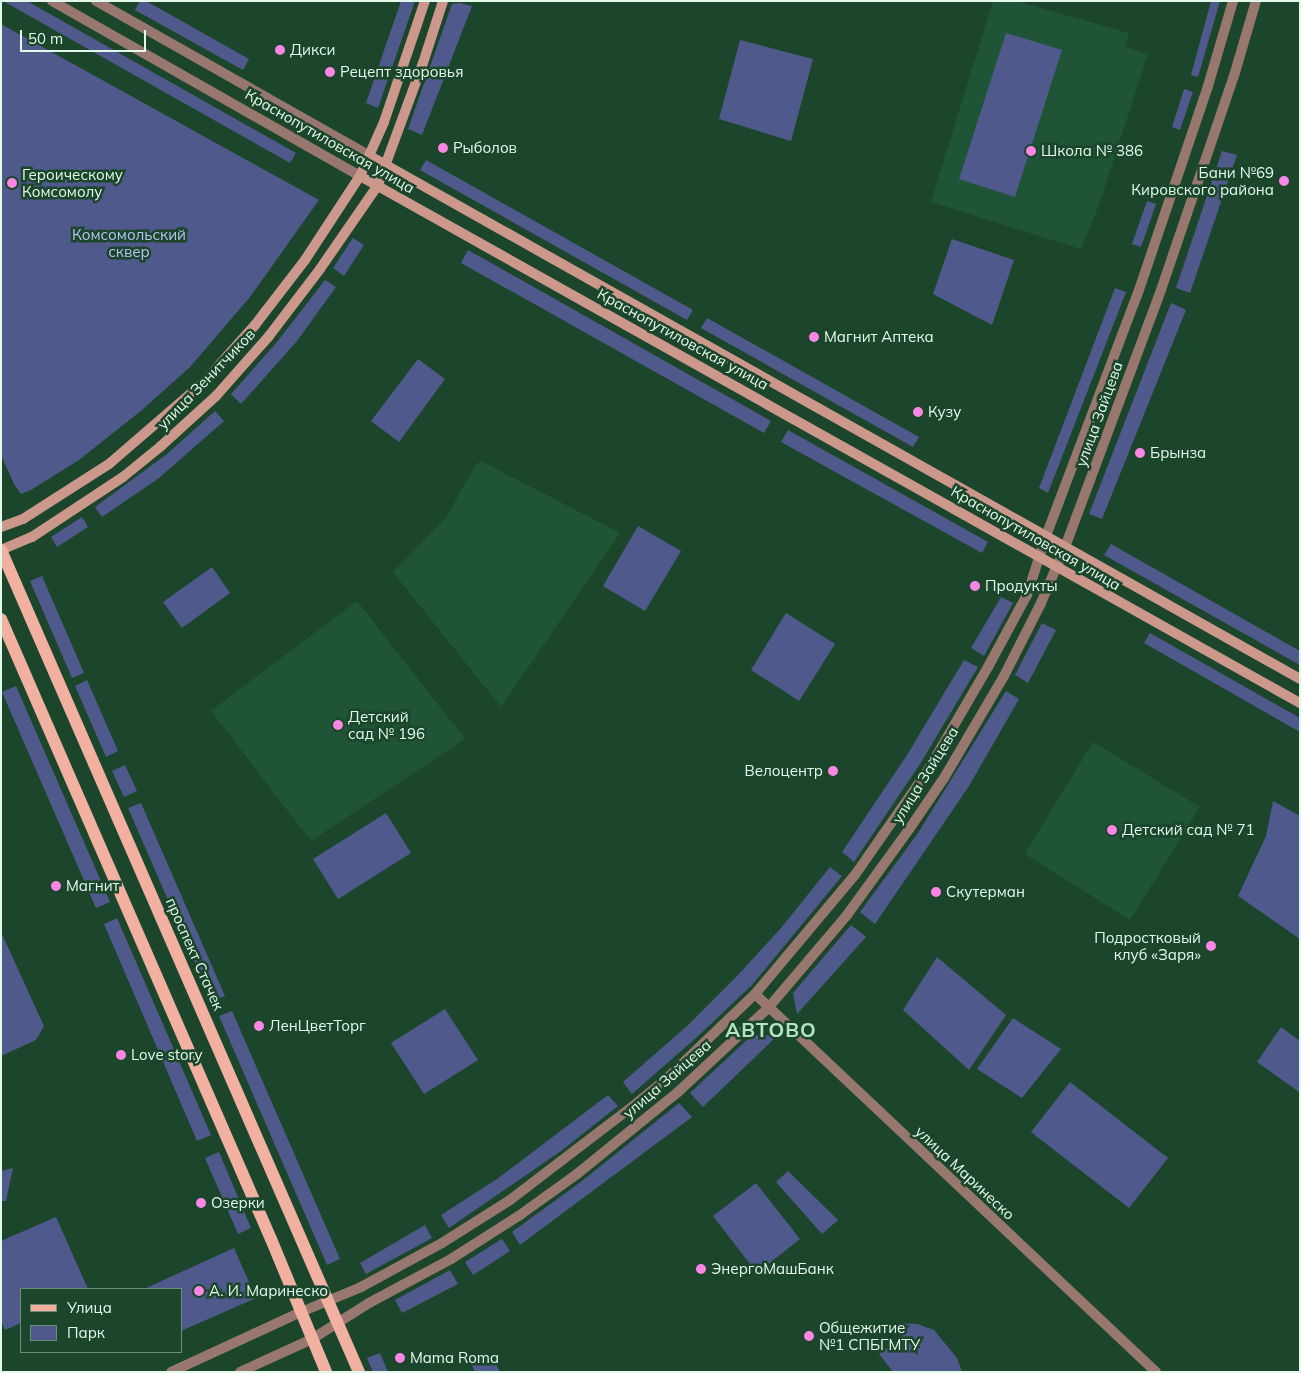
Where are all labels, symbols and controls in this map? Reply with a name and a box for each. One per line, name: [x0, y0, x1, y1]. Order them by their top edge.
scale bar: [22, 20, 149, 52]
text: 50 m: [28, 29, 63, 48]
place label: Дикси: [290, 41, 336, 59]
marker: Дикси: [274, 44, 286, 56]
place label: Рецепт здоровья: [340, 63, 463, 81]
marker: Рецепт здоровья: [324, 66, 336, 78]
street label: Краснопутиловская улица: [242, 85, 418, 197]
place label: Рыболов: [453, 139, 517, 157]
marker: Рыболов: [437, 142, 449, 154]
place label: Школа № 386: [1041, 142, 1143, 160]
marker: Школа № 386: [1025, 145, 1037, 157]
place label: Бани №69 Кировского района: [1131, 163, 1274, 198]
place label: Героическому Комсомолу: [22, 165, 123, 200]
marker: Бани №69 Кировского района: [1278, 175, 1290, 187]
marker: Героическому Комсомолу: [6, 177, 18, 189]
park label: Комсомольский сквер: [72, 225, 186, 260]
street label: Краснопутиловская улица: [594, 284, 772, 394]
street label: улица Зенитчиков: [153, 325, 259, 433]
place label: Магнит Аптека: [824, 328, 934, 346]
marker: Магнит Аптека: [808, 331, 820, 343]
street label: улица Зайцева: [1072, 359, 1126, 469]
place label: Кузу: [928, 403, 961, 421]
marker: Кузу: [912, 406, 924, 418]
place label: Брынза: [1150, 444, 1206, 462]
marker: Брынза: [1134, 447, 1146, 459]
street label: Краснопутиловская улица: [948, 482, 1124, 594]
place label: Продукты: [985, 577, 1058, 595]
marker: Продукты: [969, 580, 981, 592]
place label: Детский сад № 196: [348, 707, 425, 742]
marker: Детский сад № 196: [332, 719, 344, 731]
street label: улица Зайцева: [888, 723, 962, 827]
place label: Велоцентр: [745, 762, 823, 780]
marker: Велоцентр: [827, 765, 839, 777]
place label: Детский сад № 71: [1122, 821, 1255, 839]
marker: Детский сад № 71: [1106, 824, 1118, 836]
place label: Магнит: [66, 877, 119, 895]
marker: Магнит: [50, 880, 62, 892]
place label: Скутерман: [946, 883, 1025, 901]
marker: Скутерман: [930, 886, 942, 898]
street label: проспект Стачек: [162, 895, 228, 1013]
place label: Подростковый клуб «Заря»: [1094, 928, 1201, 963]
marker: Подростковый клуб «Заря»: [1205, 940, 1217, 952]
place label: ЛенЦветТорг: [269, 1017, 366, 1035]
district label: АВТОВО: [725, 1017, 817, 1041]
marker: ЛенЦветТорг: [253, 1020, 265, 1032]
street label: улица Зайцева: [619, 1036, 715, 1122]
place label: Love story: [131, 1046, 202, 1064]
marker: Love story: [115, 1049, 127, 1061]
street label: улица Маринеско: [912, 1122, 1018, 1224]
place label: Озерки: [211, 1194, 265, 1212]
marker: Озерки: [195, 1197, 207, 1209]
place label: ЭнергоМашБанк: [711, 1260, 834, 1278]
marker: ЭнергоМашБанк: [695, 1263, 707, 1275]
place label: А. И. Маринеско: [209, 1282, 328, 1300]
marker: А. И. Маринеско: [193, 1285, 205, 1297]
legend: [20, 1288, 182, 1353]
text: Улица: [67, 1298, 112, 1317]
place label: Общежитие №1 СПБГМТУ: [819, 1318, 920, 1353]
text: Парк: [67, 1323, 105, 1342]
marker: Общежитие №1 СПБГМТУ: [803, 1330, 815, 1342]
place label: Mama Roma: [410, 1349, 499, 1367]
marker: Mama Roma: [394, 1352, 406, 1364]

